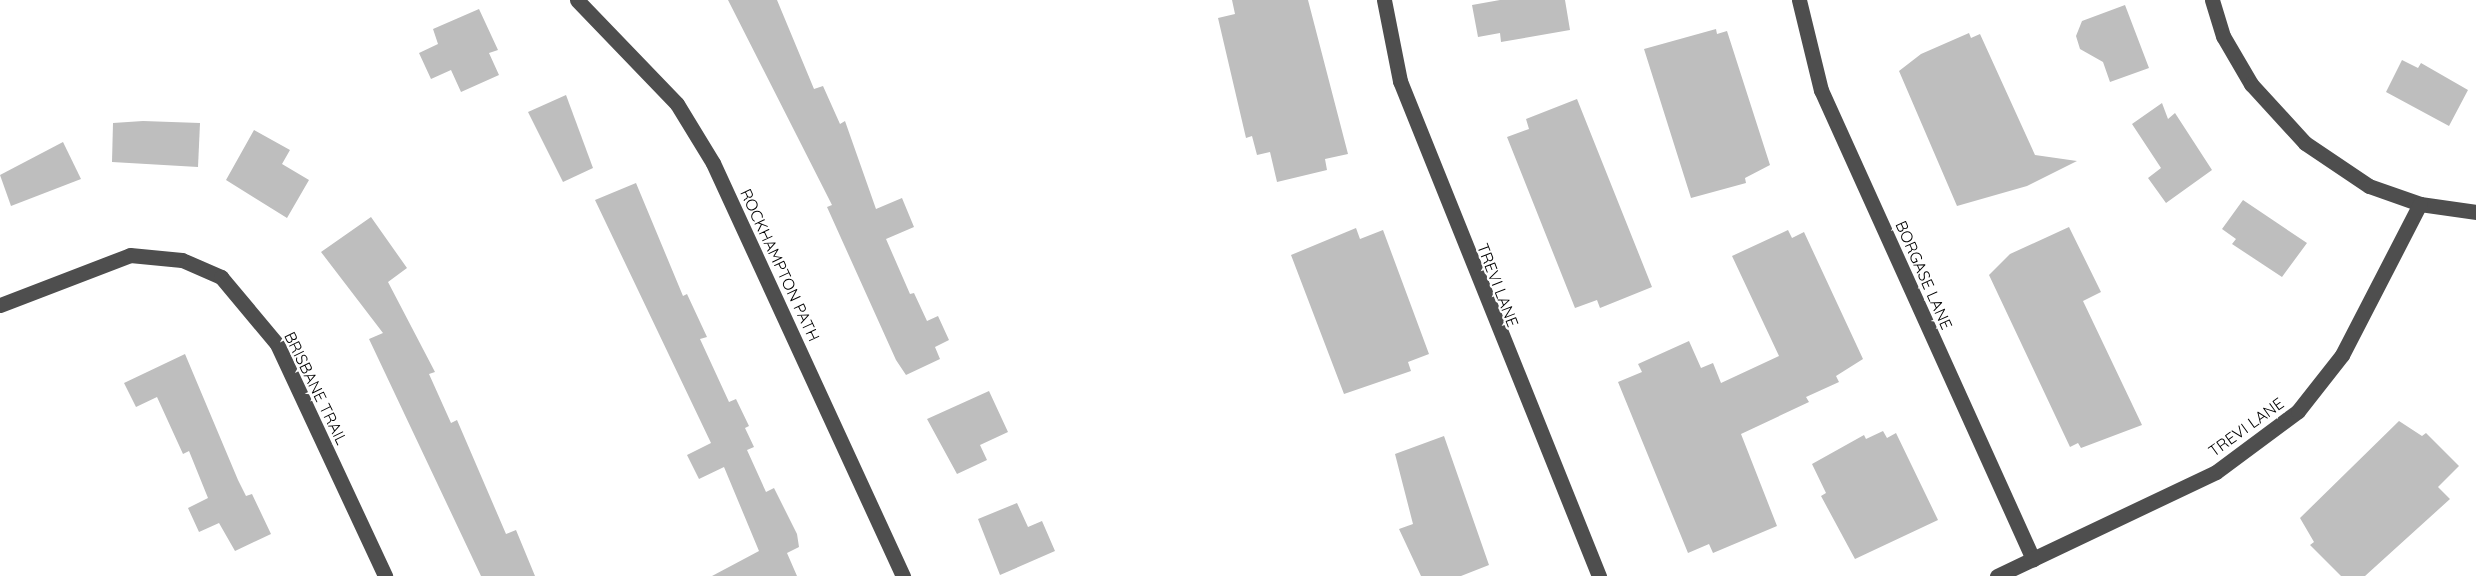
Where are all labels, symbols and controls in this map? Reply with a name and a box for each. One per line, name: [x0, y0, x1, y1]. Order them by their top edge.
street label: ROCKHAMPTON PATH: [736, 186, 824, 344]
street label: BORGASE LANE: [1891, 218, 1957, 332]
street label: TREVI LANE: [1473, 240, 1523, 330]
street label: BRISBANE TRAIL: [280, 328, 352, 448]
street label: TREVI LANE: [2205, 393, 2287, 461]

